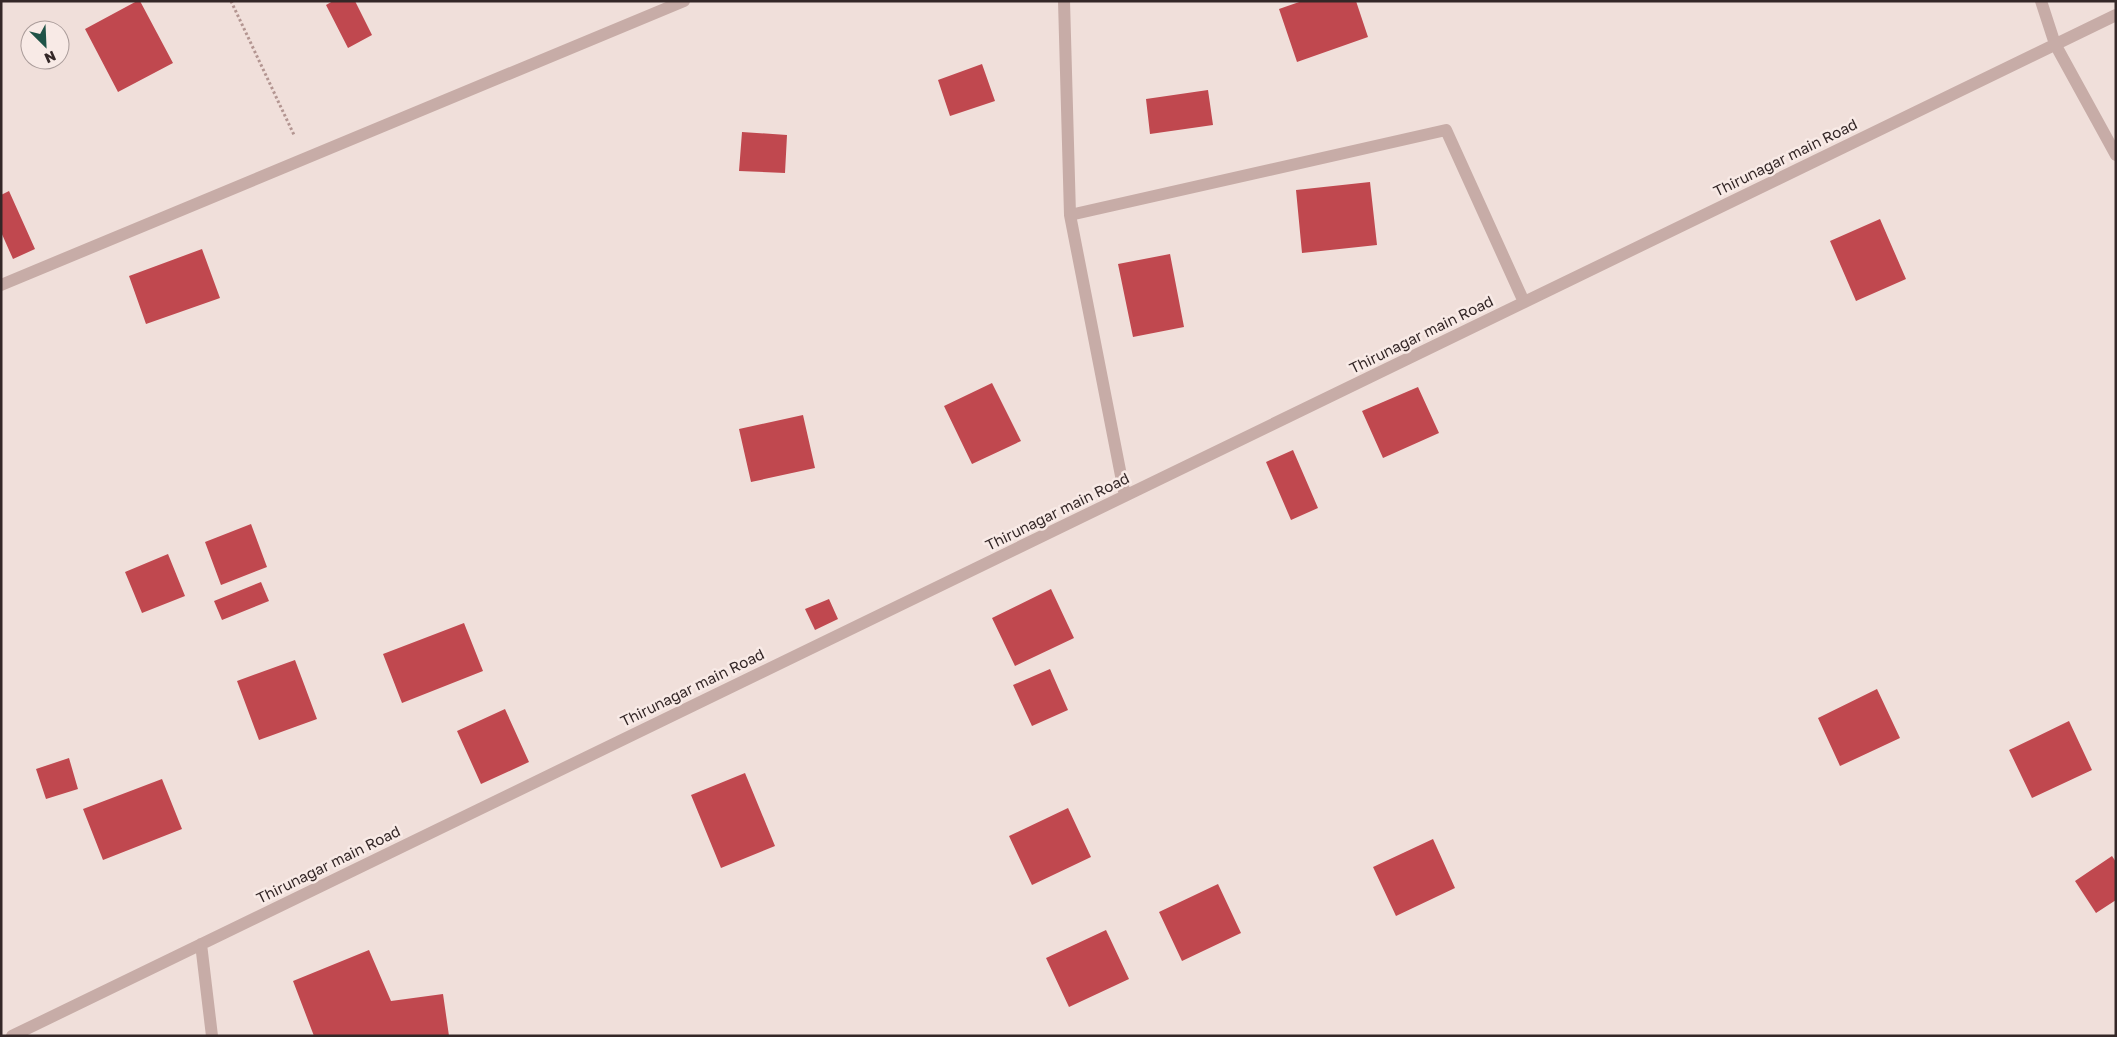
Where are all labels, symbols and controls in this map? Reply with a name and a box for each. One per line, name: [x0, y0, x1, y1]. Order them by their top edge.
north arrow: [20, 20, 70, 70]
text: N: [42, 47, 59, 67]
street label: Thirunagar main Road: [1710, 114, 1860, 200]
street label: Thirunagar main Road: [1346, 291, 1496, 377]
street label: Thirunagar main Road: [982, 468, 1132, 554]
street label: Thirunagar main Road: [617, 644, 767, 730]
street label: Thirunagar main Road: [253, 821, 403, 907]

